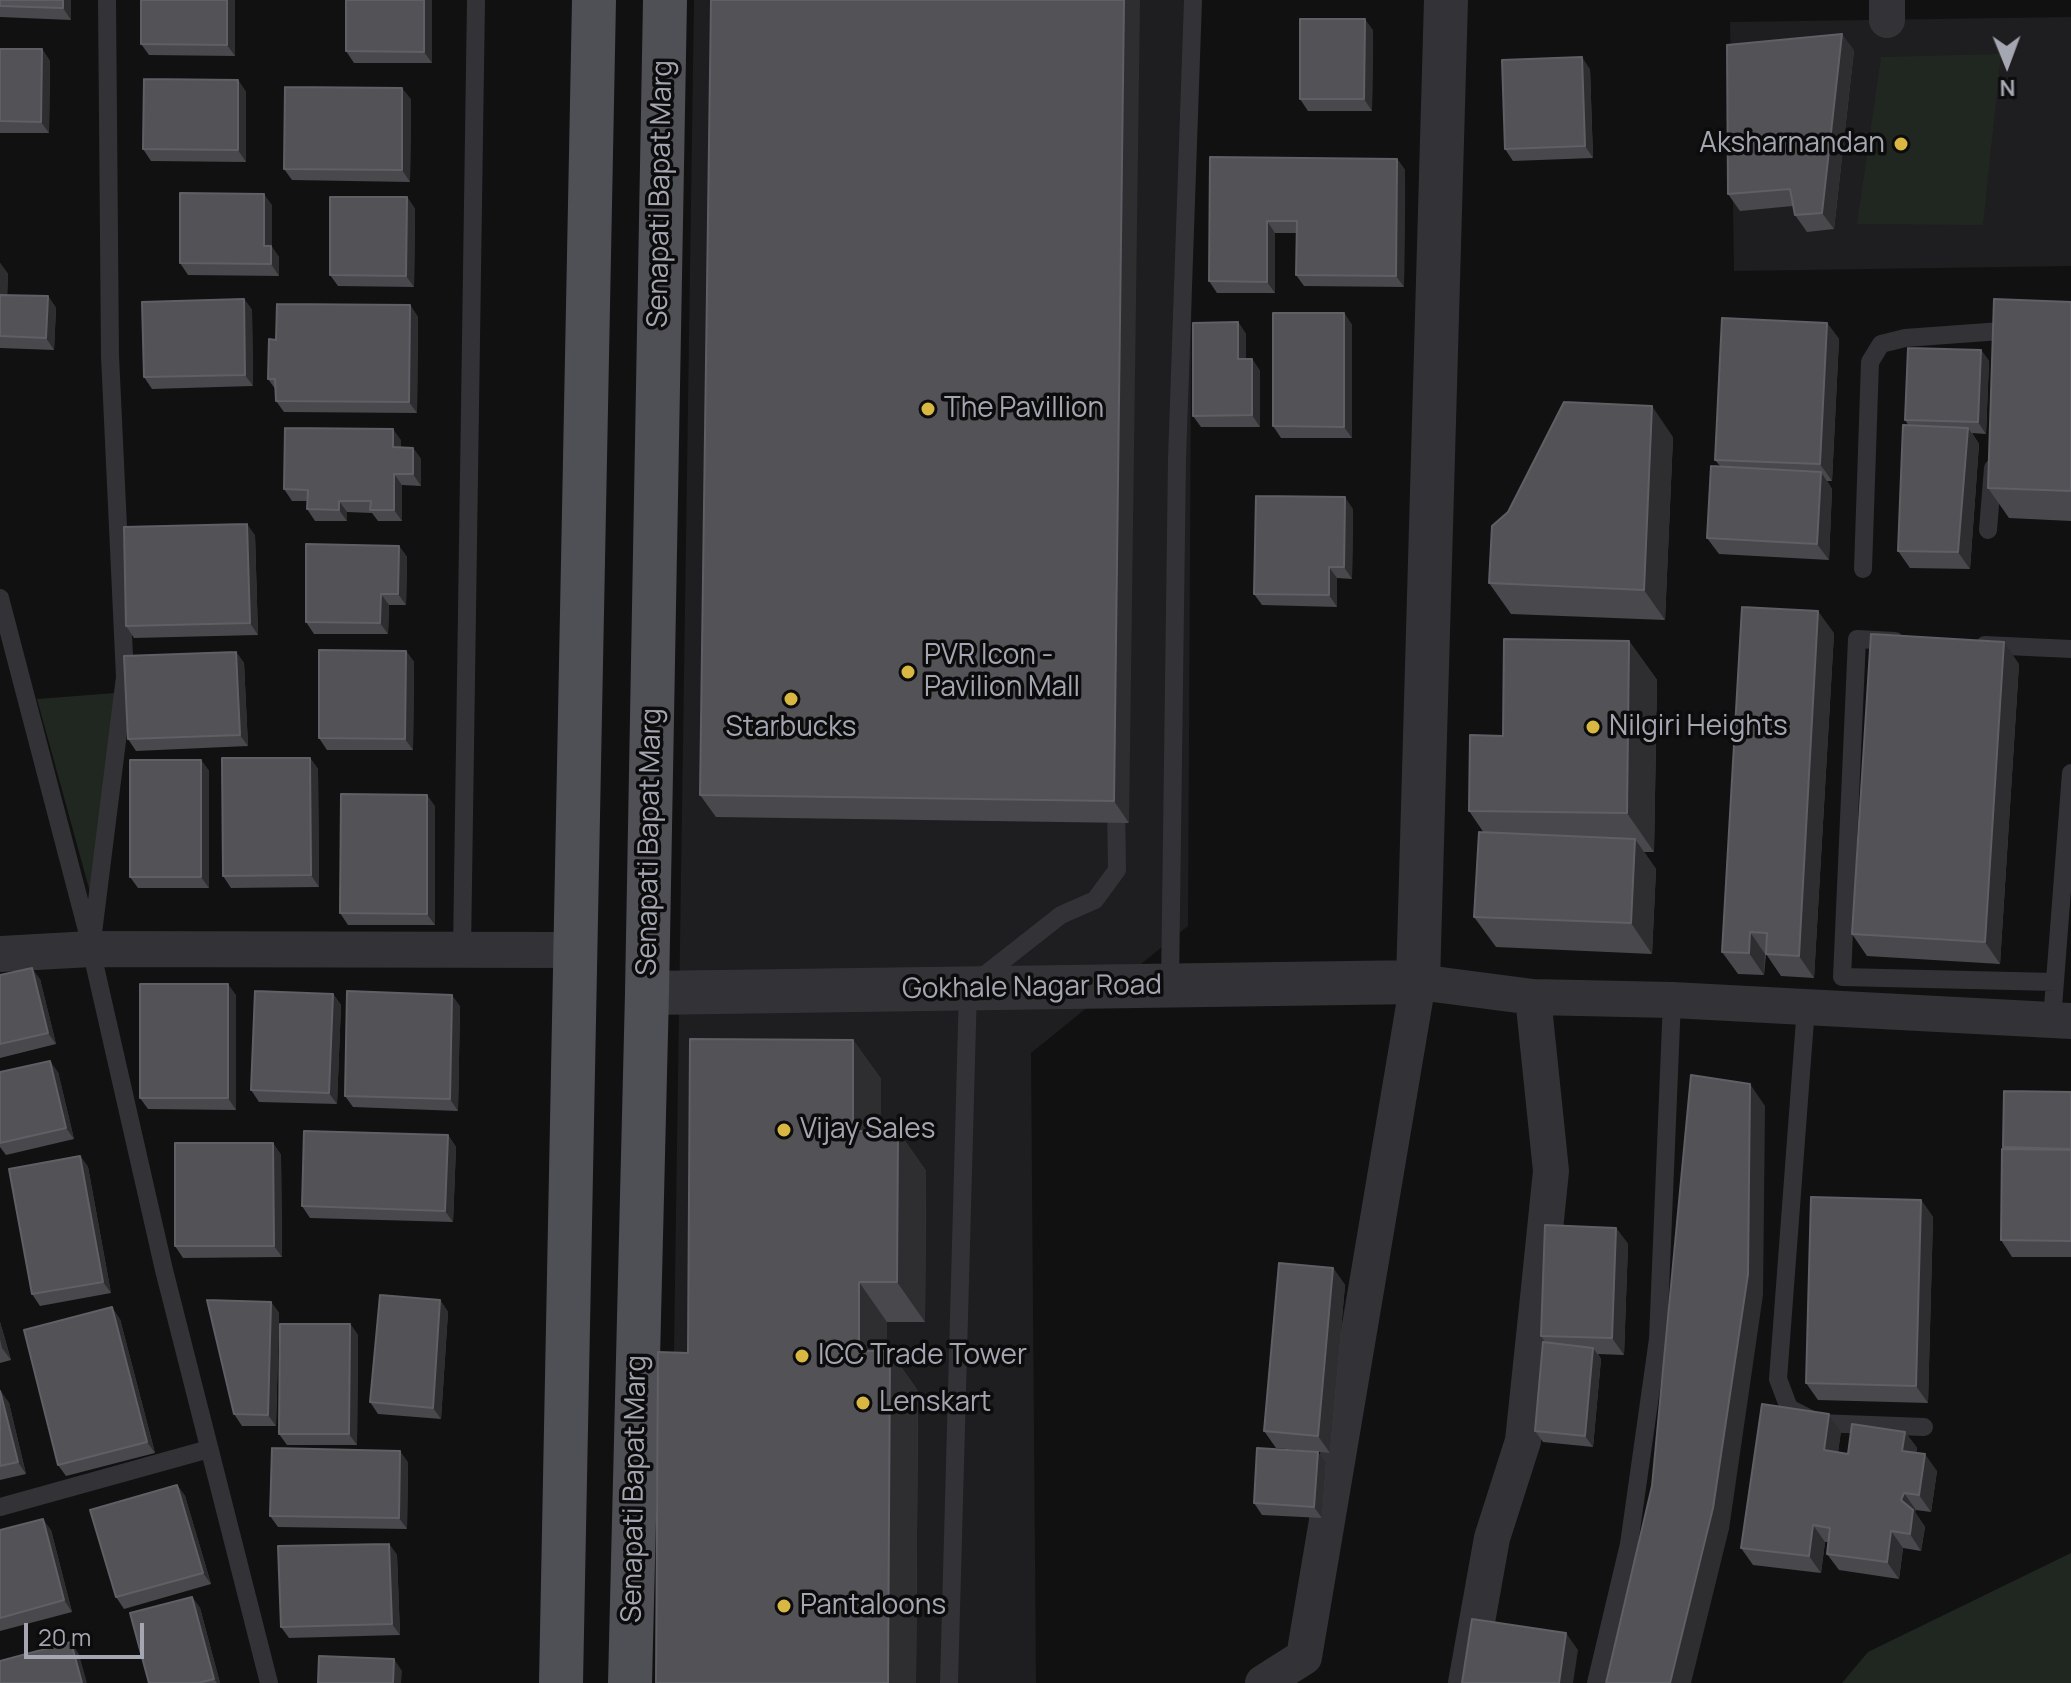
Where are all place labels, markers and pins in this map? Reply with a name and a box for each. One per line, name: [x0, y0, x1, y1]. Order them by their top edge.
place label: Aksharnandan: [1699, 127, 1885, 161]
marker: Aksharnandan: [1892, 135, 1910, 153]
place label: The Pavillion: [944, 392, 1104, 426]
marker: The Pavillion: [919, 400, 937, 418]
place label: PVR Icon - Pavilion Mall: [924, 639, 1080, 705]
marker: PVR Icon - Pavilion Mall: [899, 663, 917, 681]
marker: Starbucks: [782, 690, 800, 708]
place label: Nilgiri Heights: [1609, 710, 1788, 744]
place label: Starbucks: [725, 711, 857, 745]
marker: Nilgiri Heights: [1584, 718, 1602, 736]
place label: Vijay Sales: [800, 1113, 935, 1147]
marker: Vijay Sales: [775, 1121, 793, 1139]
place label: ICC Trade Tower: [818, 1339, 1027, 1373]
marker: ICC Trade Tower: [793, 1347, 811, 1365]
place label: Lenskart: [879, 1386, 991, 1420]
marker: Lenskart: [854, 1394, 872, 1412]
place label: Pantaloons: [800, 1589, 946, 1623]
marker: Pantaloons: [775, 1597, 793, 1615]

